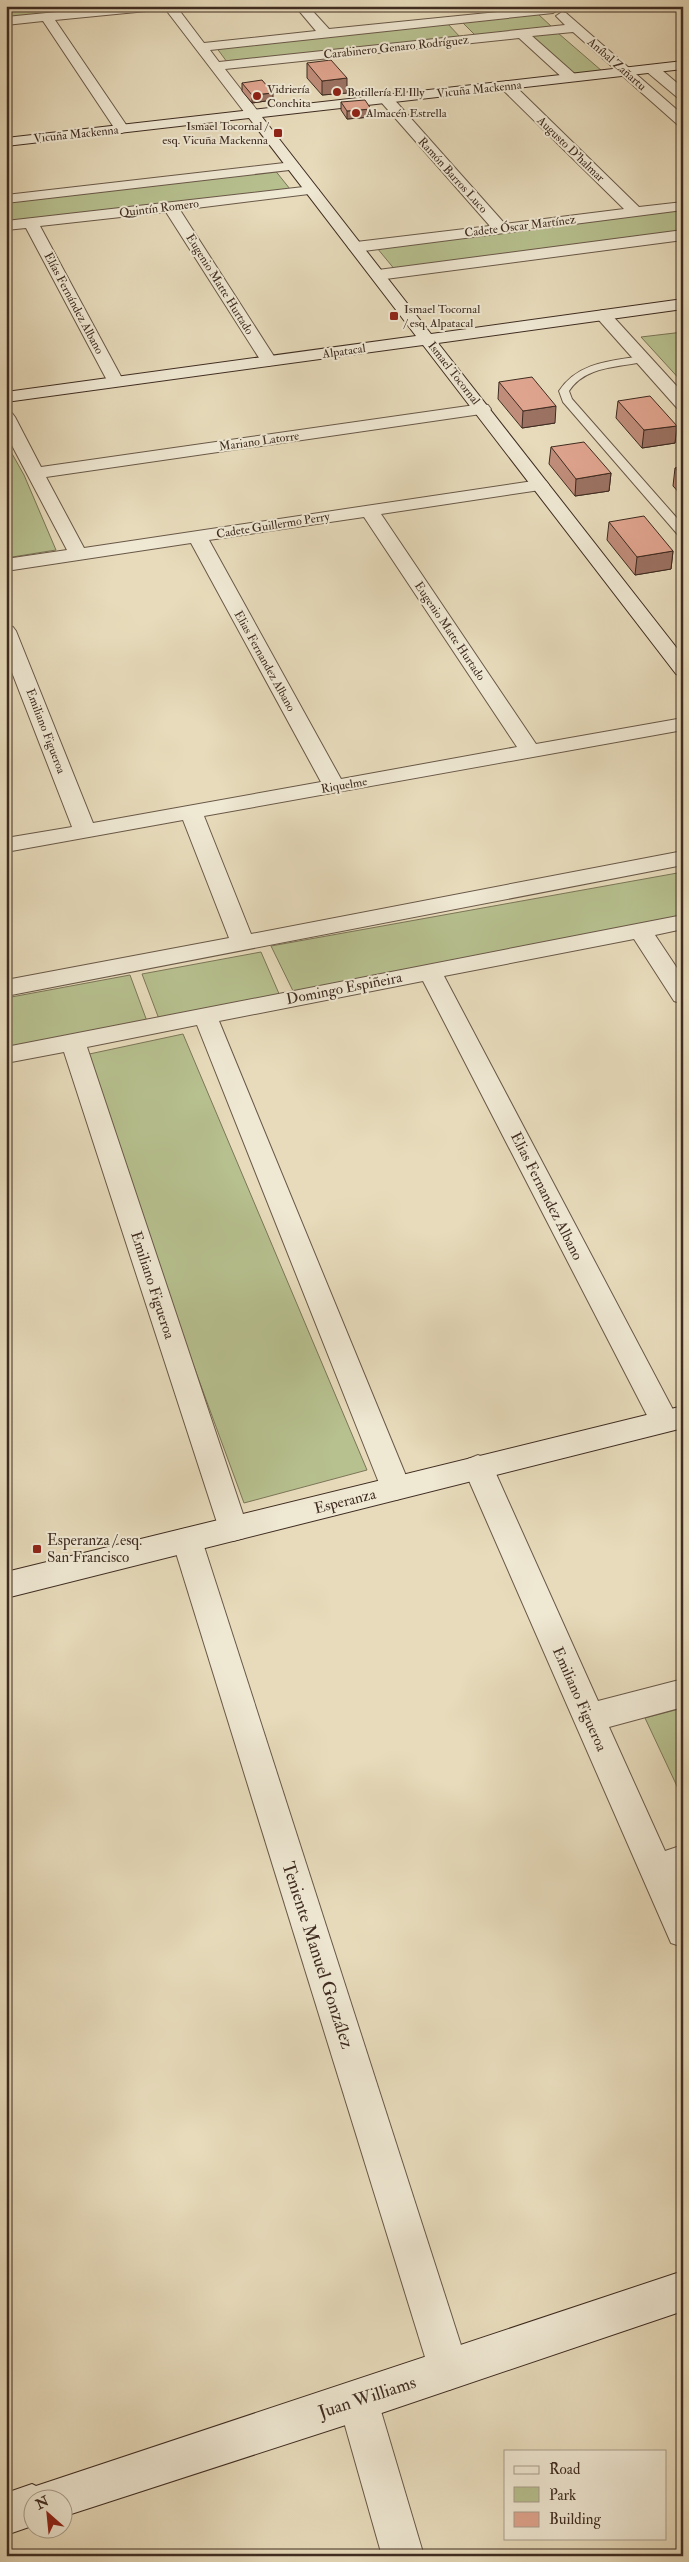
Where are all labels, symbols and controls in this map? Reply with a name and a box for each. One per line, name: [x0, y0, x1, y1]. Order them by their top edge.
street label: Carabinero Genaro Rodríguez: [323, 32, 470, 63]
street label: Aníbal Zañartu: [583, 34, 649, 94]
street label: Vicuña Mackenna: [436, 77, 523, 101]
place label: Vidriería Conchita: [267, 82, 312, 111]
place label: Botillería El Illy: [347, 85, 425, 100]
marker: Botillería El Illy: [331, 86, 343, 98]
marker: Vidriería Conchita: [251, 90, 263, 102]
place label: Almacén Estrella: [365, 106, 448, 121]
marker: Almacén Estrella: [350, 107, 362, 119]
street label: Augusto D'halmar: [533, 113, 608, 186]
place label: Ismael Tocornal / esq. Vicuña Mackenna: [162, 119, 270, 148]
street label: Vicuña Mackenna: [33, 122, 120, 146]
marker: Ismael Tocornal / esq. Vicuña Mackenna: [272, 127, 284, 139]
street label: Ramón Barros Luco: [415, 134, 491, 217]
street label: Quintín Romero: [118, 196, 200, 221]
street label: Cadete Óscar Martínez: [464, 212, 577, 241]
street label: Eugenio Matte Hurtado: [182, 231, 257, 338]
street label: Elías Fernández Albano: [40, 250, 107, 357]
place label: Ismael Tocornal / esq. Alpatacal: [403, 302, 480, 331]
marker: Ismael Tocornal / esq. Alpatacal: [388, 310, 400, 322]
street label: Ismael Tocornal: [424, 339, 483, 408]
street label: Alpatacal: [321, 341, 367, 362]
street label: Mariano Latorre: [218, 428, 300, 455]
street label: Cadete Guillermo Perry: [215, 509, 332, 542]
street label: Eugenio Matte Hurtado: [411, 579, 488, 684]
street label: Elias Fernandez Albano: [231, 608, 299, 715]
street label: Emiliano Figueroa: [22, 687, 69, 777]
street label: Riquelme: [320, 774, 368, 797]
street label: Domingo Espiñeira: [284, 968, 405, 1010]
street label: Elias Fernandez Albano: [506, 1129, 587, 1264]
street label: Emiliano Figueroa: [126, 1229, 179, 1342]
street label: Esperanza: [312, 1484, 379, 1519]
place label: Esperanza / esq. San Francisco: [47, 1531, 142, 1567]
marker: Esperanza / esq. San Francisco: [31, 1543, 43, 1555]
street label: Emiliano Figueroa: [548, 1644, 611, 1755]
street label: Teniente Manuel González: [276, 1859, 359, 2052]
street label: Juan Williams: [314, 2371, 419, 2424]
legend: [504, 2450, 666, 2540]
text: Road: [549, 2460, 581, 2479]
text: Park: [549, 2486, 576, 2505]
north arrow: [22, 2490, 72, 2540]
text: N: [32, 2492, 52, 2514]
text: Building: [549, 2510, 601, 2529]

